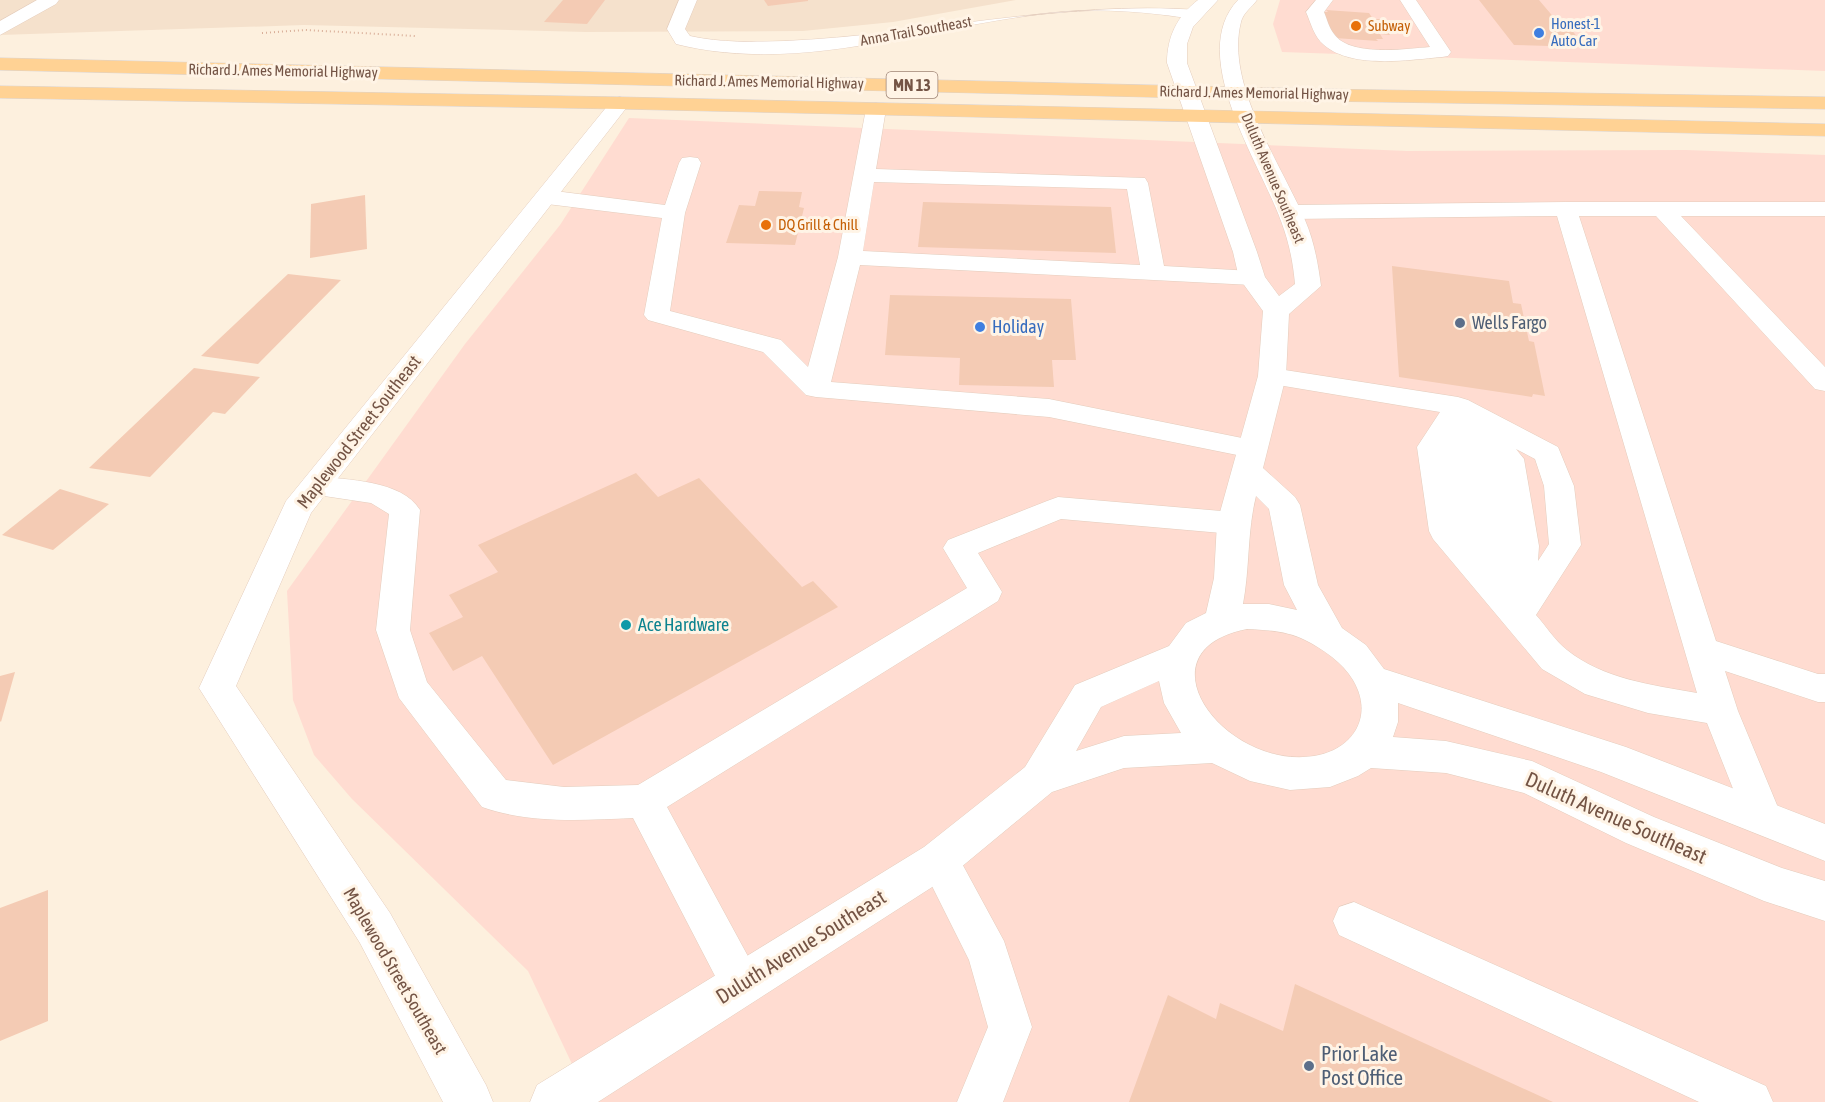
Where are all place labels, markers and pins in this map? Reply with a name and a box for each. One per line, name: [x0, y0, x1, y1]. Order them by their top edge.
place label: Honest-1 Auto Car: [1551, 15, 1601, 49]
place label: Subway: [1368, 17, 1410, 34]
marker: Subway: [1349, 19, 1363, 33]
marker: Honest-1 Auto Car: [1532, 26, 1546, 40]
place label: DQ Grill & Chill: [778, 216, 858, 233]
marker: DQ Grill & Chill: [759, 218, 773, 232]
place label: Wells Fargo: [1472, 312, 1547, 333]
place label: Holiday: [992, 316, 1044, 337]
marker: Wells Fargo: [1453, 316, 1467, 330]
marker: Holiday: [973, 320, 987, 334]
place label: Ace Hardware: [638, 614, 729, 635]
marker: Ace Hardware: [619, 618, 633, 632]
place label: Prior Lake Post Office: [1321, 1041, 1403, 1089]
marker: Prior Lake Post Office: [1302, 1059, 1316, 1073]

